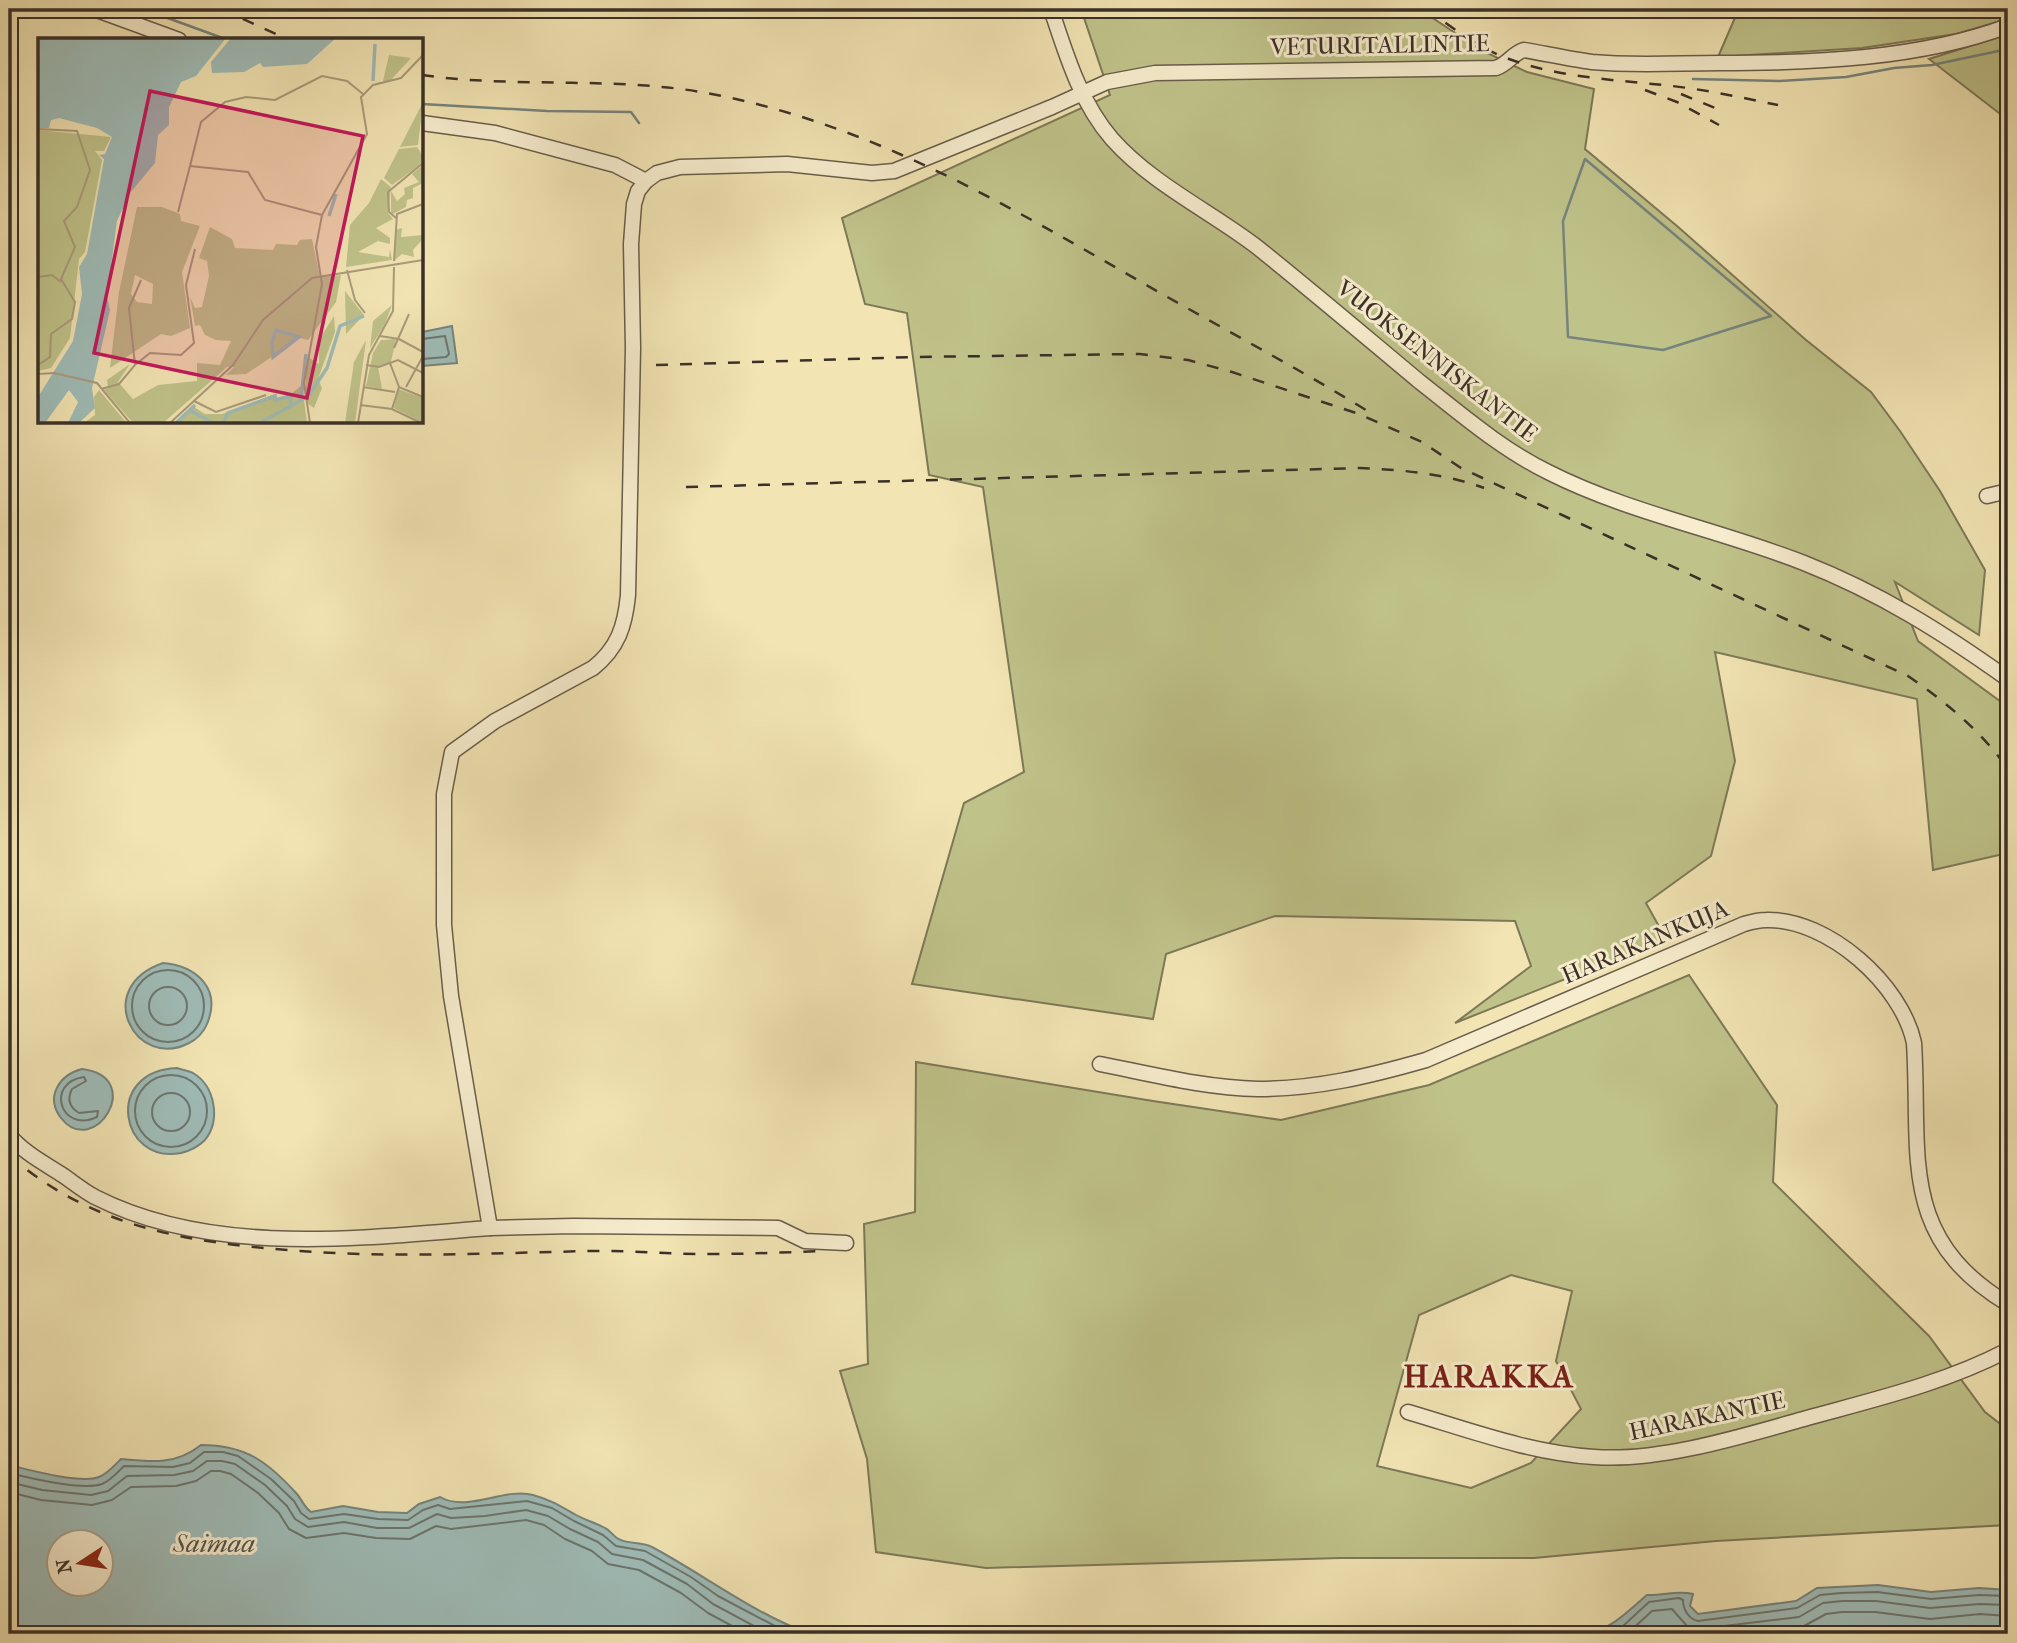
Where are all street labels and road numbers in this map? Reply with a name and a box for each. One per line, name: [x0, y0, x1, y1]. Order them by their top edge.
street label: VETURITALLINTIE: [1269, 29, 1490, 61]
street label: VUOKSENNISKANTIE: [1330, 273, 1543, 448]
street label: HARAKANKUJA: [1557, 894, 1733, 990]
street label: HARAKANTIE: [1626, 1386, 1788, 1446]

